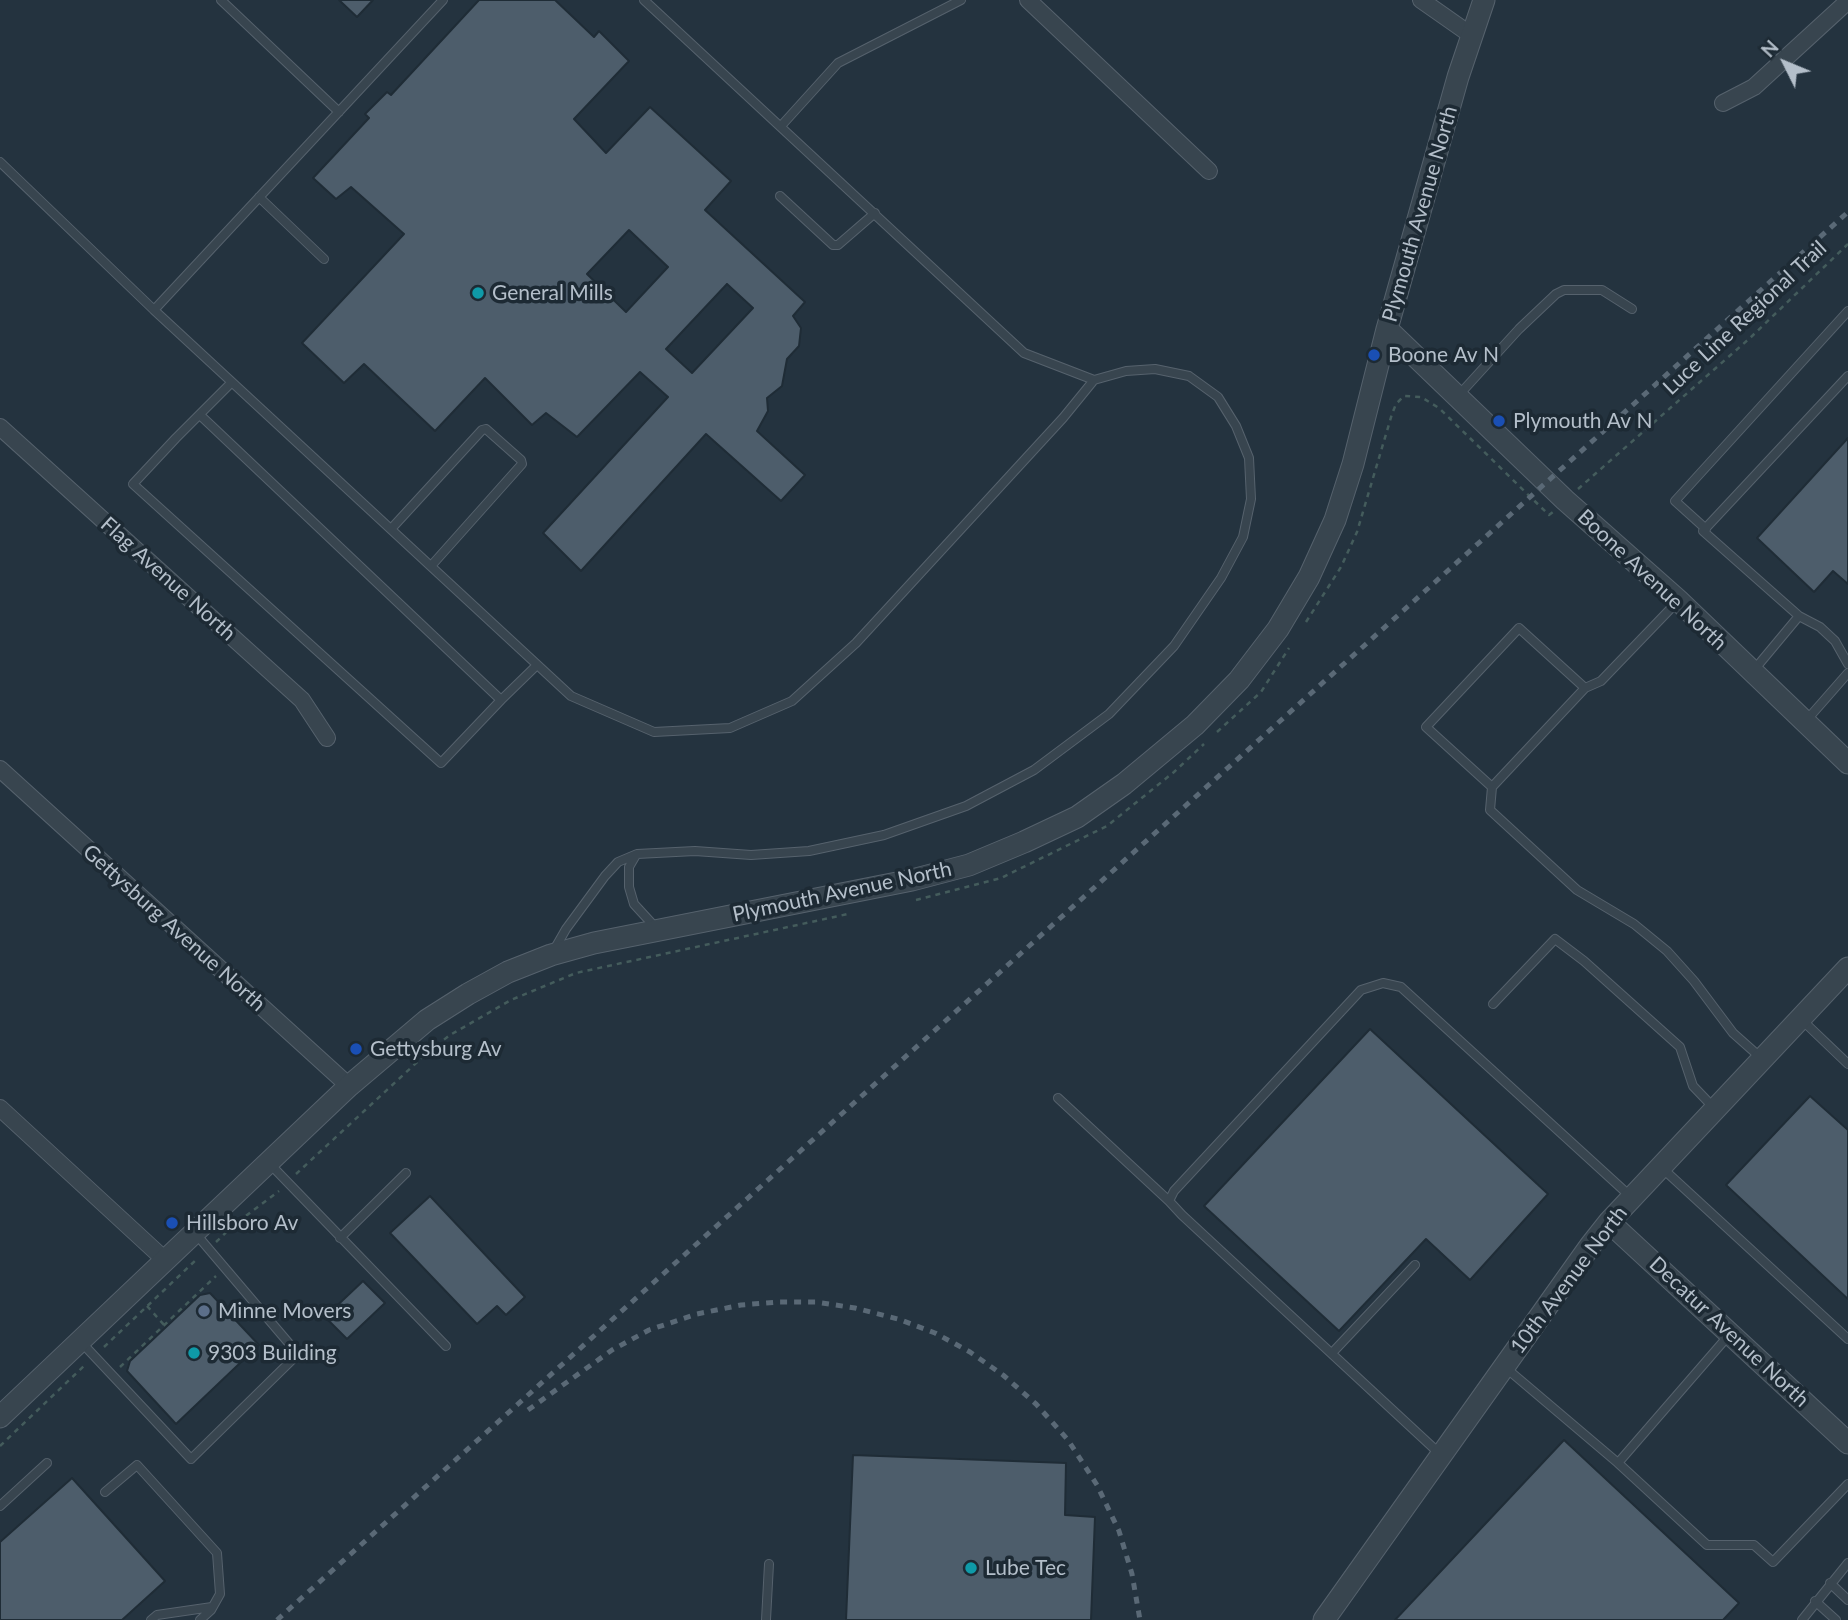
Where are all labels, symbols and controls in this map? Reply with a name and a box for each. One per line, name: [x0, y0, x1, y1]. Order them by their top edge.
north arrow: [1750, 28, 1820, 98]
text: N: [1756, 35, 1783, 62]
street label: Plymouth Avenue North: [1377, 103, 1463, 325]
street label: Luce Line Regional Trail: [1658, 236, 1832, 400]
place label: General Mills: [492, 280, 613, 306]
marker: General Mills: [470, 285, 486, 301]
place label: Boone Av N: [1388, 342, 1499, 368]
marker: Boone Av N: [1366, 347, 1382, 363]
place label: Plymouth Av N: [1513, 408, 1652, 434]
marker: Plymouth Av N: [1491, 413, 1507, 429]
street label: Boone Avenue North: [1572, 504, 1732, 656]
street label: Flag Avenue North: [95, 512, 241, 646]
street label: Gettysburg Avenue North: [78, 839, 270, 1017]
street label: Plymouth Avenue North: [730, 856, 954, 928]
place label: Gettysburg Av: [370, 1036, 502, 1062]
marker: Gettysburg Av: [348, 1041, 364, 1057]
street label: 10th Avenue North: [1505, 1201, 1633, 1359]
place label: Hillsboro Av: [186, 1210, 298, 1236]
marker: Hillsboro Av: [164, 1215, 180, 1231]
street label: Decatur Avenue North: [1644, 1252, 1814, 1412]
place label: Minne Movers: [218, 1298, 351, 1324]
marker: Minne Movers: [196, 1303, 212, 1319]
place label: 9303 Building: [208, 1340, 337, 1366]
marker: 9303 Building: [186, 1345, 202, 1361]
place label: Lube Tec: [985, 1555, 1066, 1581]
marker: Lube Tec: [963, 1560, 979, 1576]

